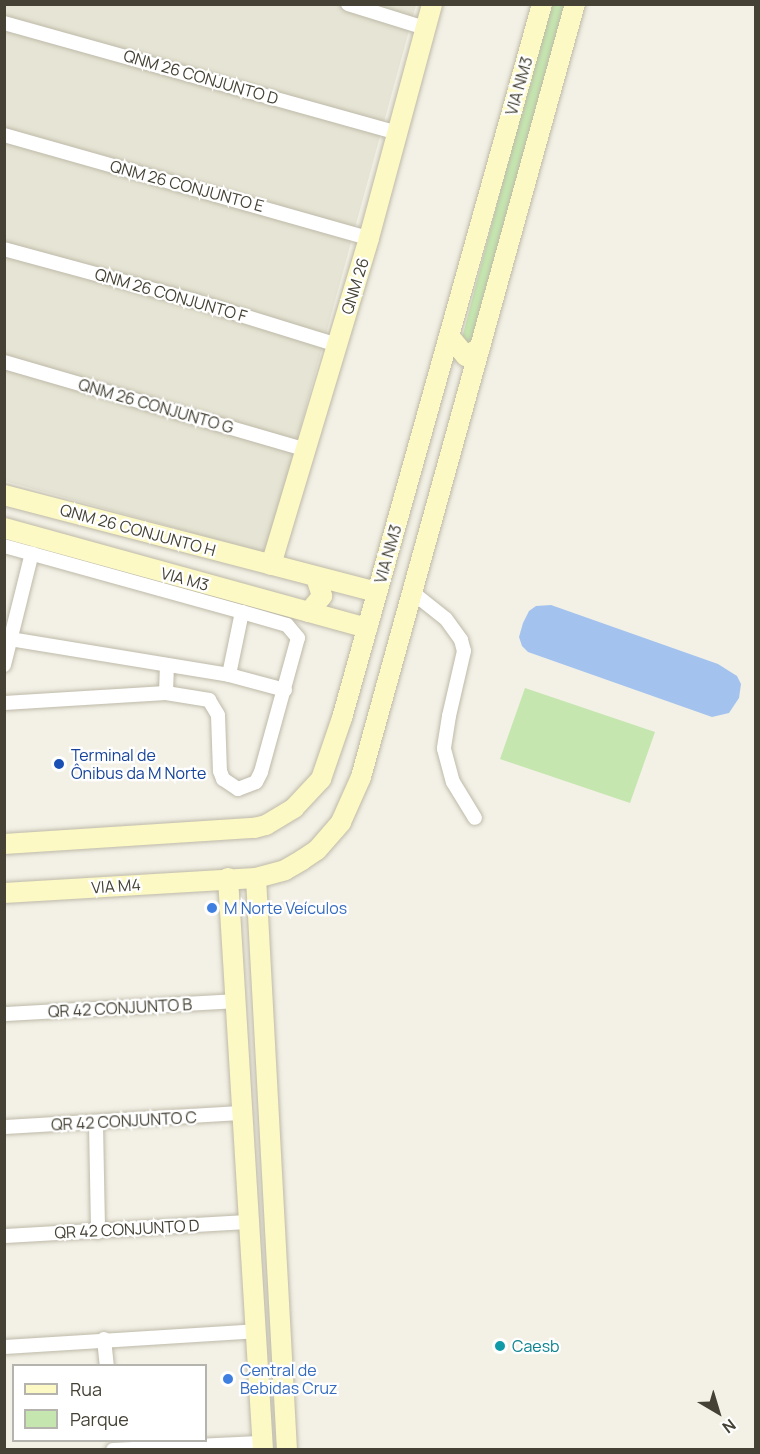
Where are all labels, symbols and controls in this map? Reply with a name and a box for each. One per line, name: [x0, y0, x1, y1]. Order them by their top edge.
street label: QNM 26 CONJUNTO D: [121, 46, 281, 108]
street label: VIA NM3: [502, 55, 536, 117]
street label: QNM 26 CONJUNTO E: [108, 156, 266, 216]
street label: QNM 26: [337, 255, 373, 317]
street label: QNM 26 CONJUNTO F: [93, 264, 249, 326]
street label: QNM 26 CONJUNTO G: [76, 375, 236, 437]
street label: QNM 26 CONJUNTO H: [58, 500, 218, 560]
street label: VIA NM3: [371, 523, 405, 585]
street label: VIA M3: [159, 563, 211, 595]
place label: Terminal de Ônibus da M Norte: [71, 745, 206, 783]
marker: Terminal de Ônibus da M Norte: [52, 757, 66, 771]
street label: VIA M4: [91, 875, 141, 897]
place label: M Norte Veículos: [224, 898, 347, 918]
marker: M Norte Veículos: [205, 901, 219, 915]
street label: QR 42 CONJUNTO B: [47, 995, 193, 1021]
street label: QR 42 CONJUNTO C: [51, 1108, 197, 1134]
street label: QR 42 CONJUNTO D: [54, 1216, 200, 1242]
place label: Caesb: [512, 1336, 560, 1356]
marker: Caesb: [493, 1339, 507, 1353]
place label: Central de Bebidas Cruz: [240, 1360, 338, 1398]
legend: [12, 1364, 207, 1442]
marker: Central de Bebidas Cruz: [221, 1372, 235, 1386]
text: Rua: [70, 1377, 102, 1401]
north arrow: [688, 1382, 748, 1442]
text: Parque: [70, 1407, 129, 1431]
text: N: [718, 1414, 740, 1438]

